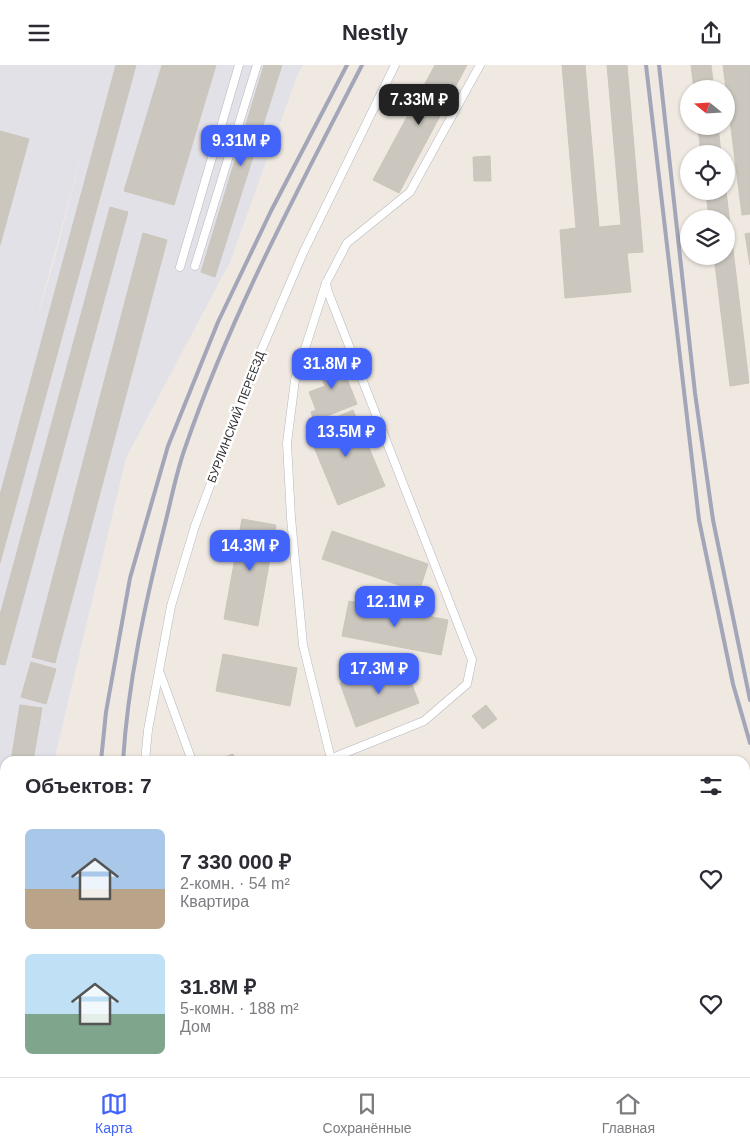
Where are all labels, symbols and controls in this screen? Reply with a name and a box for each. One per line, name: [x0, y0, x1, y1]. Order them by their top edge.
icon: menu: [25, 19, 53, 47]
icon: share: [697, 19, 725, 47]
text: Nestly: [342, 20, 408, 45]
north arrow: [680, 80, 735, 135]
map controls: [680, 80, 735, 265]
pin: 7.33M ₽: [373, 83, 465, 126]
text: 7.33M ₽: [390, 91, 448, 108]
pin: 9.31M ₽: [195, 124, 287, 167]
text: 9.31M ₽: [212, 132, 270, 149]
button: locate: [680, 145, 735, 200]
button: layers: [680, 210, 735, 265]
pin: 31.8M ₽: [286, 347, 378, 390]
street label: БУРЛИНСКИЙ ПЕРЕЕЗД: [203, 349, 268, 485]
text: 31.8M ₽: [303, 355, 361, 372]
pin: 13.5M ₽: [300, 415, 392, 458]
text: 13.5M ₽: [317, 423, 375, 440]
pin: 14.3M ₽: [204, 529, 296, 572]
text: 14.3M ₽: [221, 537, 279, 554]
pin: 12.1M ₽: [349, 585, 441, 628]
text: 12.1M ₽: [366, 593, 424, 610]
pin: 17.3M ₽: [333, 653, 425, 695]
text: 17.3M ₽: [350, 660, 408, 677]
icon: filters: [697, 772, 725, 800]
text: Объектов: 7: [25, 774, 152, 797]
icon: home: [65, 849, 125, 909]
text: 7 330 000 ₽: [180, 850, 291, 873]
icon: heart: [697, 865, 725, 893]
text: 2-комн. · 54 m²: [180, 875, 290, 892]
text: Квартира: [180, 893, 249, 910]
icon: home: [65, 974, 125, 1034]
text: 31.8M ₽: [180, 975, 256, 998]
icon: heart: [697, 990, 725, 1018]
text: 5-комн. · 188 m²: [180, 1000, 299, 1017]
text: Дом: [180, 1018, 211, 1035]
tab: Карта: [95, 1090, 132, 1136]
tab: Сохранённые: [323, 1090, 412, 1136]
tab: Главная: [602, 1090, 655, 1136]

